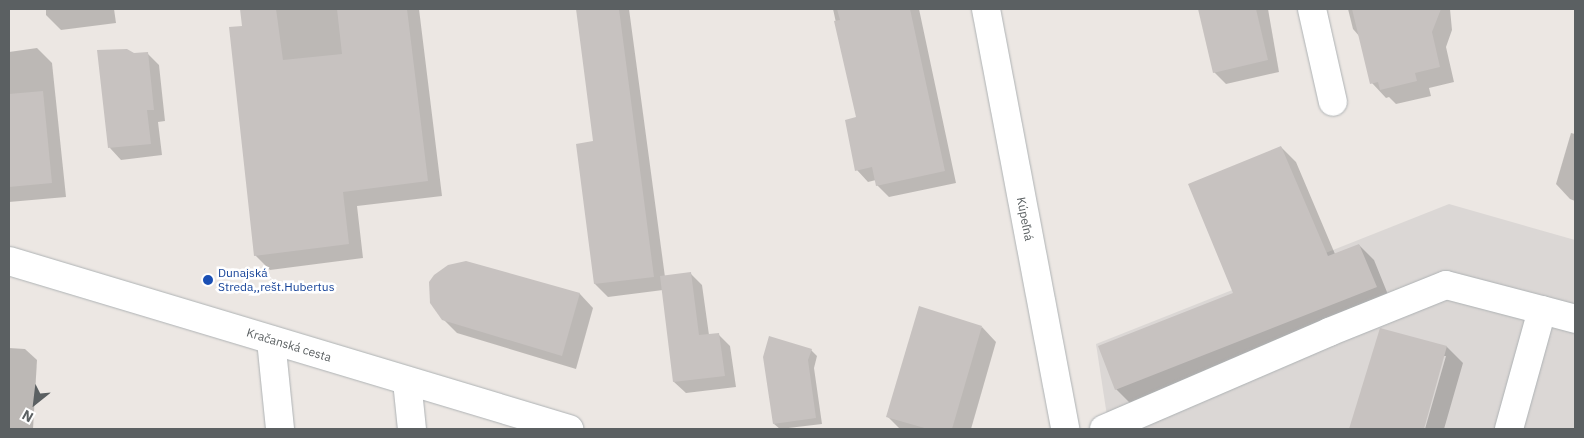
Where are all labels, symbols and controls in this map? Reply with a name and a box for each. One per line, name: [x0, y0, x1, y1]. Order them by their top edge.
street label: Kúpeľná: [1014, 196, 1036, 242]
place label: Dunajská Streda,,rešt.Hubertus: [218, 266, 334, 294]
marker: Dunajská Streda,,rešt.Hubertus: [202, 274, 214, 286]
street label: Kračanská cesta: [245, 325, 333, 365]
north arrow: [10, 378, 60, 428]
text: N: [19, 406, 37, 426]

